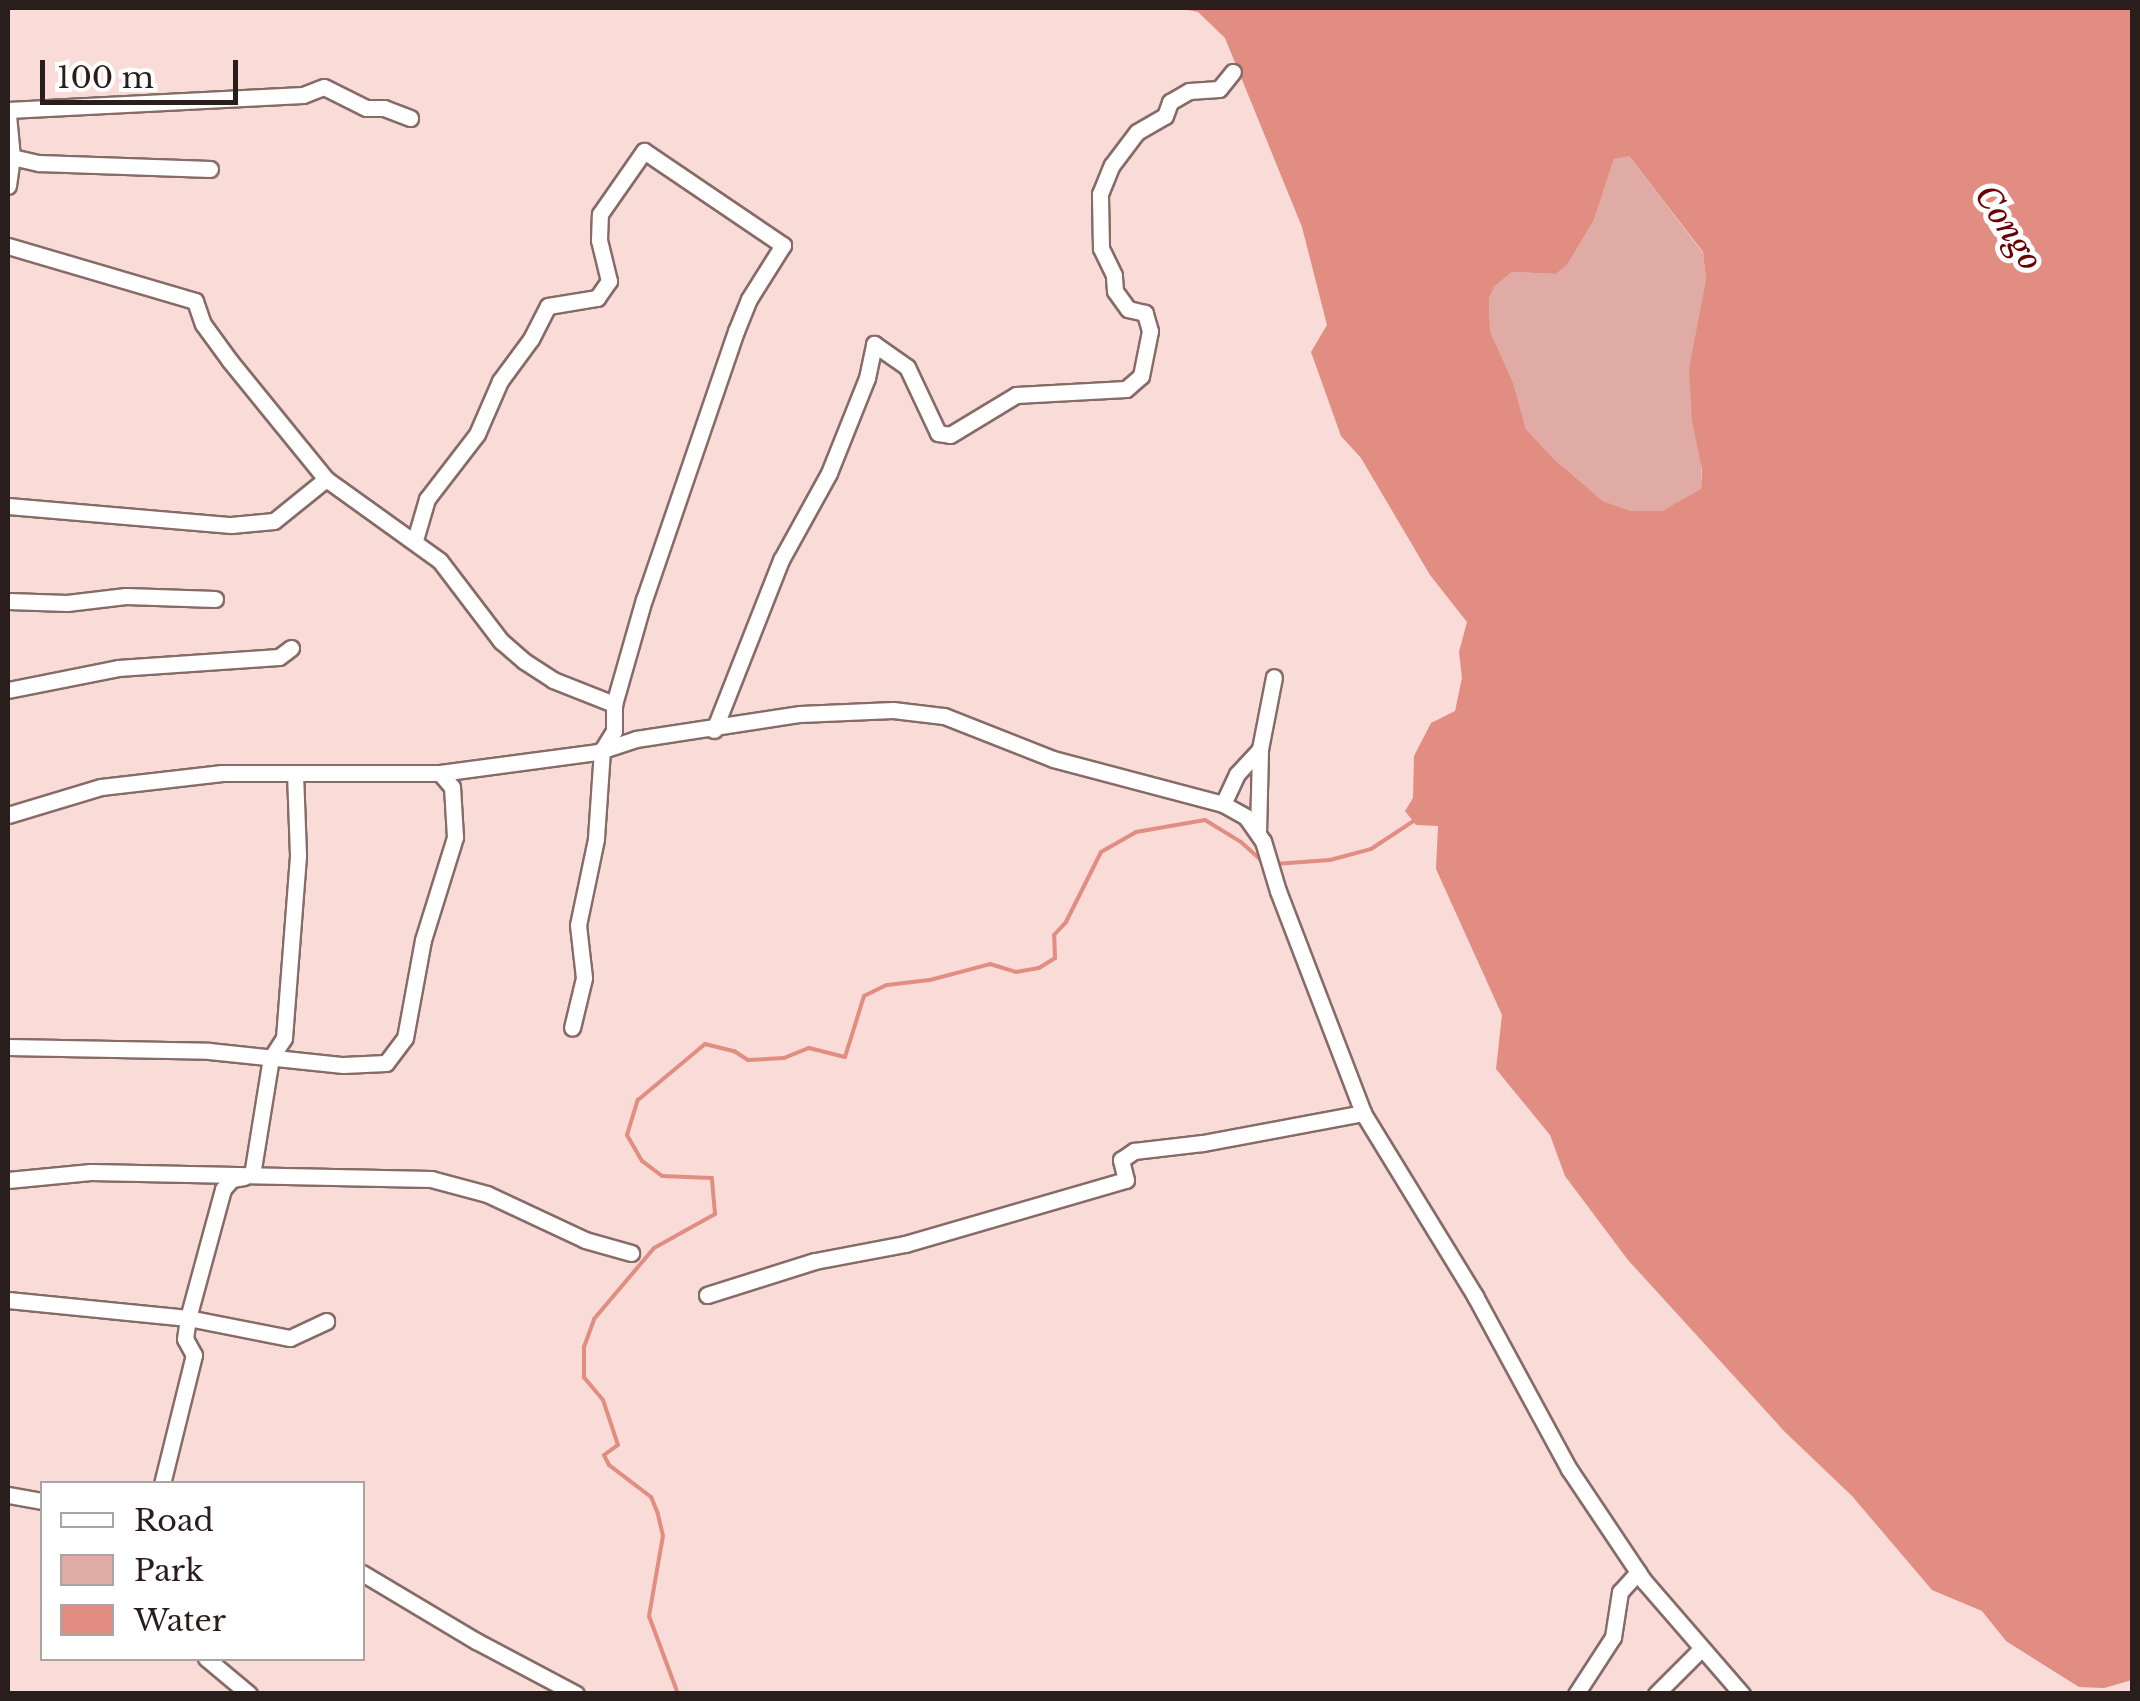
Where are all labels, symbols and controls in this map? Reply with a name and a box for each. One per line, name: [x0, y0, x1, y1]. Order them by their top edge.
scale bar: [45, 40, 242, 102]
text: 100 m: [57, 59, 154, 96]
water label: Congo: [1966, 178, 2050, 278]
legend: [40, 1481, 365, 1661]
text: Road: [134, 1502, 214, 1539]
text: Park: [134, 1552, 204, 1589]
text: Water: [134, 1602, 226, 1639]

